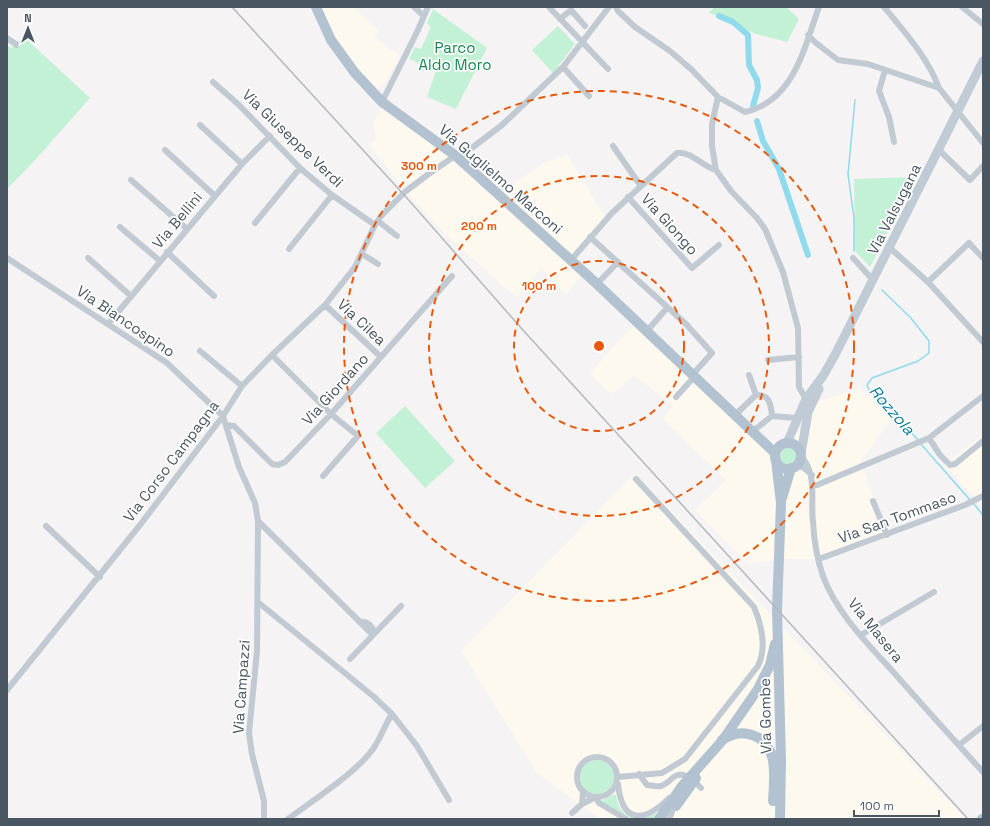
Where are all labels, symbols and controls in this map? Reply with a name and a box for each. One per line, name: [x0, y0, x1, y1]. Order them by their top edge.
north arrow: [8, 8, 48, 48]
text: N: [24, 11, 32, 25]
park label: Parco Aldo Moro: [419, 38, 491, 74]
street label: Via Giuseppe Verdi: [239, 85, 347, 191]
street label: Via Guglielmo Marconi: [435, 120, 567, 238]
text: 300 m: [401, 158, 437, 174]
street label: Via Valsugana: [863, 160, 925, 258]
street label: Via Bellini: [148, 188, 206, 252]
street label: Via Giongo: [637, 189, 703, 259]
text: 200 m: [461, 218, 497, 234]
text: 100 m: [522, 278, 556, 294]
street label: Via Biancospino: [73, 281, 179, 361]
street label: Via Cilea: [334, 295, 391, 350]
centre of rings: [592, 339, 606, 353]
street label: Via Giordano: [298, 349, 372, 429]
water label: Rozzola: [865, 381, 920, 440]
street label: Via Corso Campagna: [119, 396, 223, 526]
street label: Via San Tommaso: [835, 487, 959, 547]
street label: Via Masera: [844, 594, 908, 666]
street label: Via Campazzi: [228, 639, 254, 735]
street label: Via Gombe: [755, 678, 775, 754]
scale bar: [854, 792, 939, 818]
text: 100 m: [860, 798, 894, 814]

